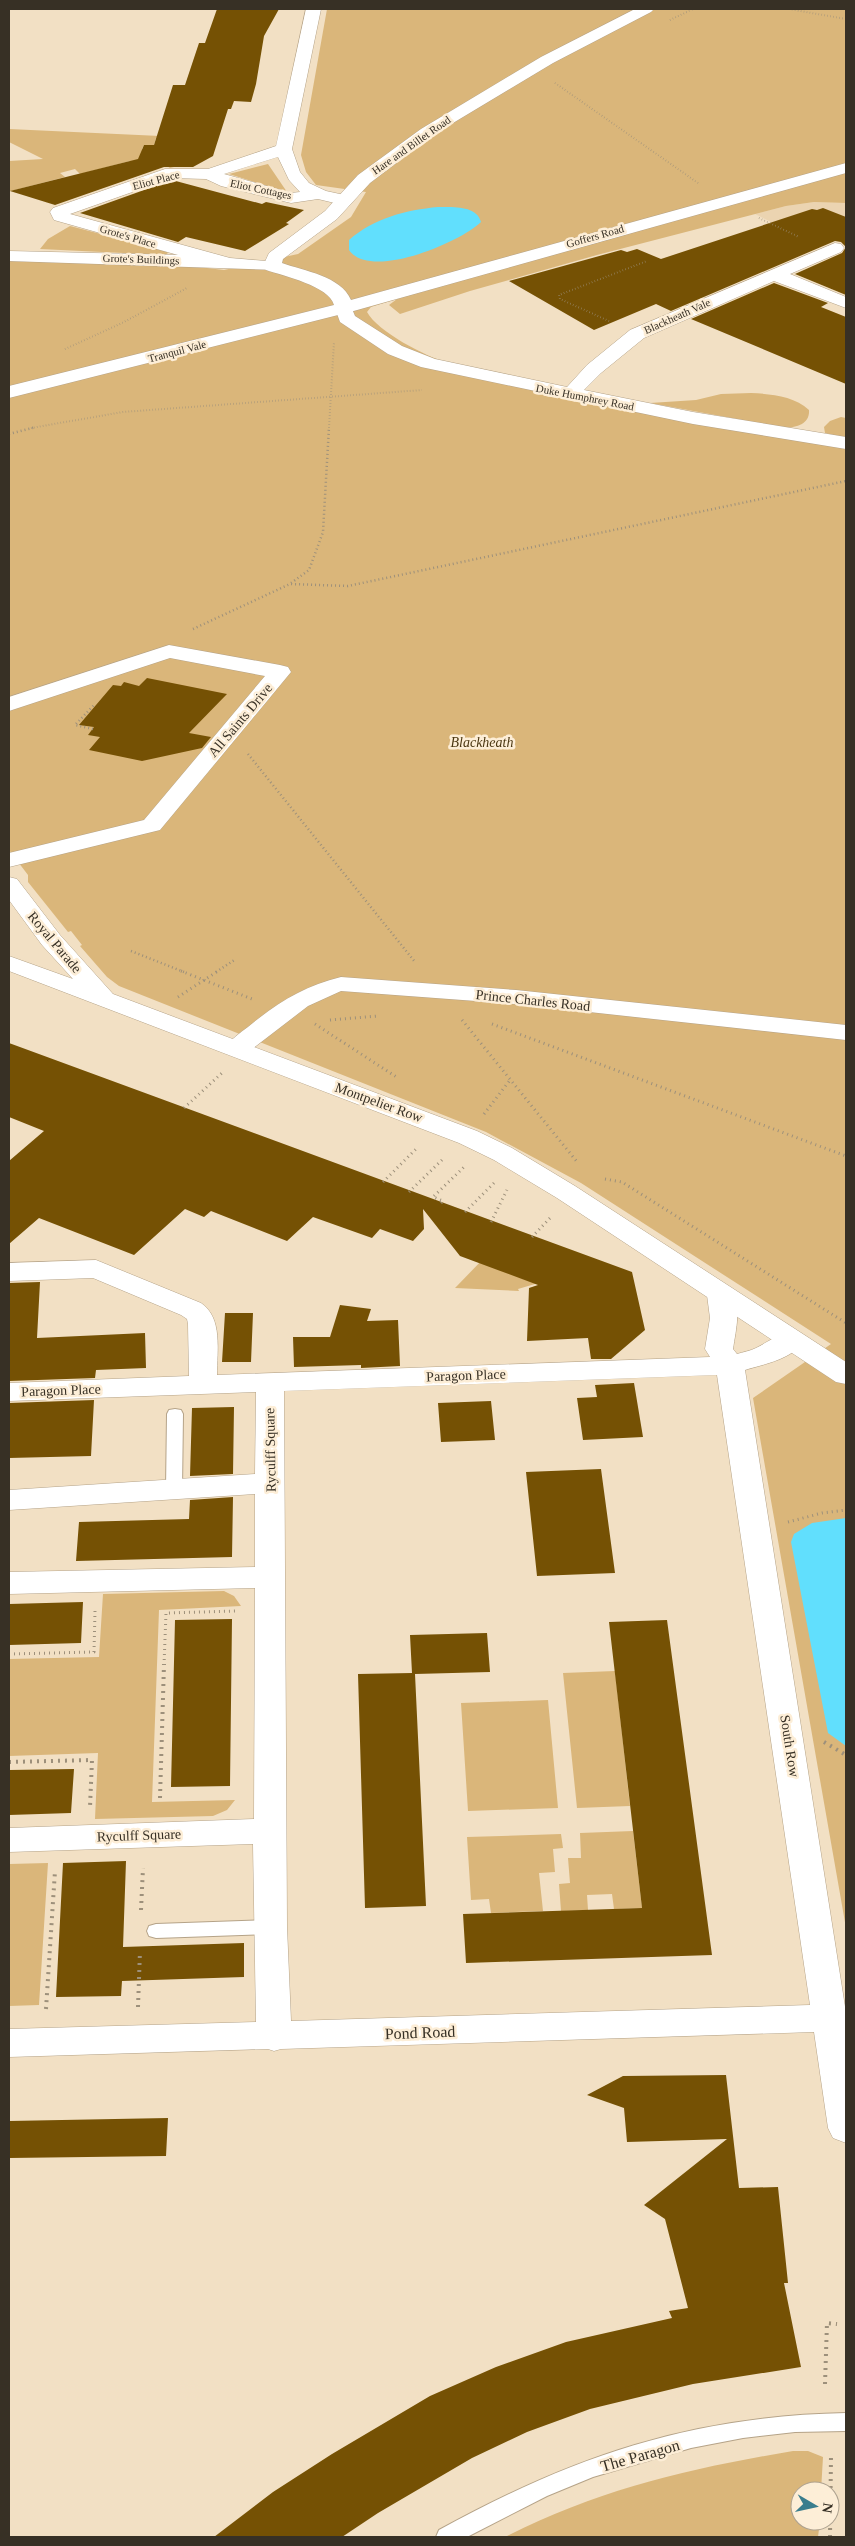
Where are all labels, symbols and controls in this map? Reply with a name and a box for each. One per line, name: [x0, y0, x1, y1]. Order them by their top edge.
street label: Hare and Billet Road: [369, 113, 453, 177]
street label: Eliot Place: [131, 168, 181, 192]
street label: Eliot Cottages: [229, 177, 293, 201]
street label: Grote's Place: [99, 222, 158, 250]
street label: Goffers Road: [565, 222, 626, 250]
street label: Grote's Buildings: [102, 252, 180, 266]
street label: Blackheath Vale: [642, 296, 712, 336]
street label: Tranquil Vale: [147, 337, 207, 365]
street label: Duke Humphrey Road: [535, 382, 636, 412]
street label: All Saints Drive: [205, 681, 275, 760]
park label: Blackheath: [451, 735, 513, 750]
street label: Royal Parade: [25, 909, 84, 976]
street label: Prince Charles Road: [475, 987, 591, 1014]
street label: Montpelier Row: [333, 1080, 426, 1126]
street label: Paragon Place: [426, 1367, 506, 1384]
street label: Paragon Place: [21, 1382, 101, 1399]
street label: Ryculff Square: [262, 1408, 279, 1492]
street label: South Row: [777, 1714, 802, 1779]
street label: Ryculff Square: [97, 1827, 181, 1844]
street label: Pond Road: [384, 2023, 456, 2042]
street label: The Paragon: [599, 2436, 682, 2476]
north arrow: [790, 2481, 840, 2531]
text: N: [819, 2502, 836, 2514]

